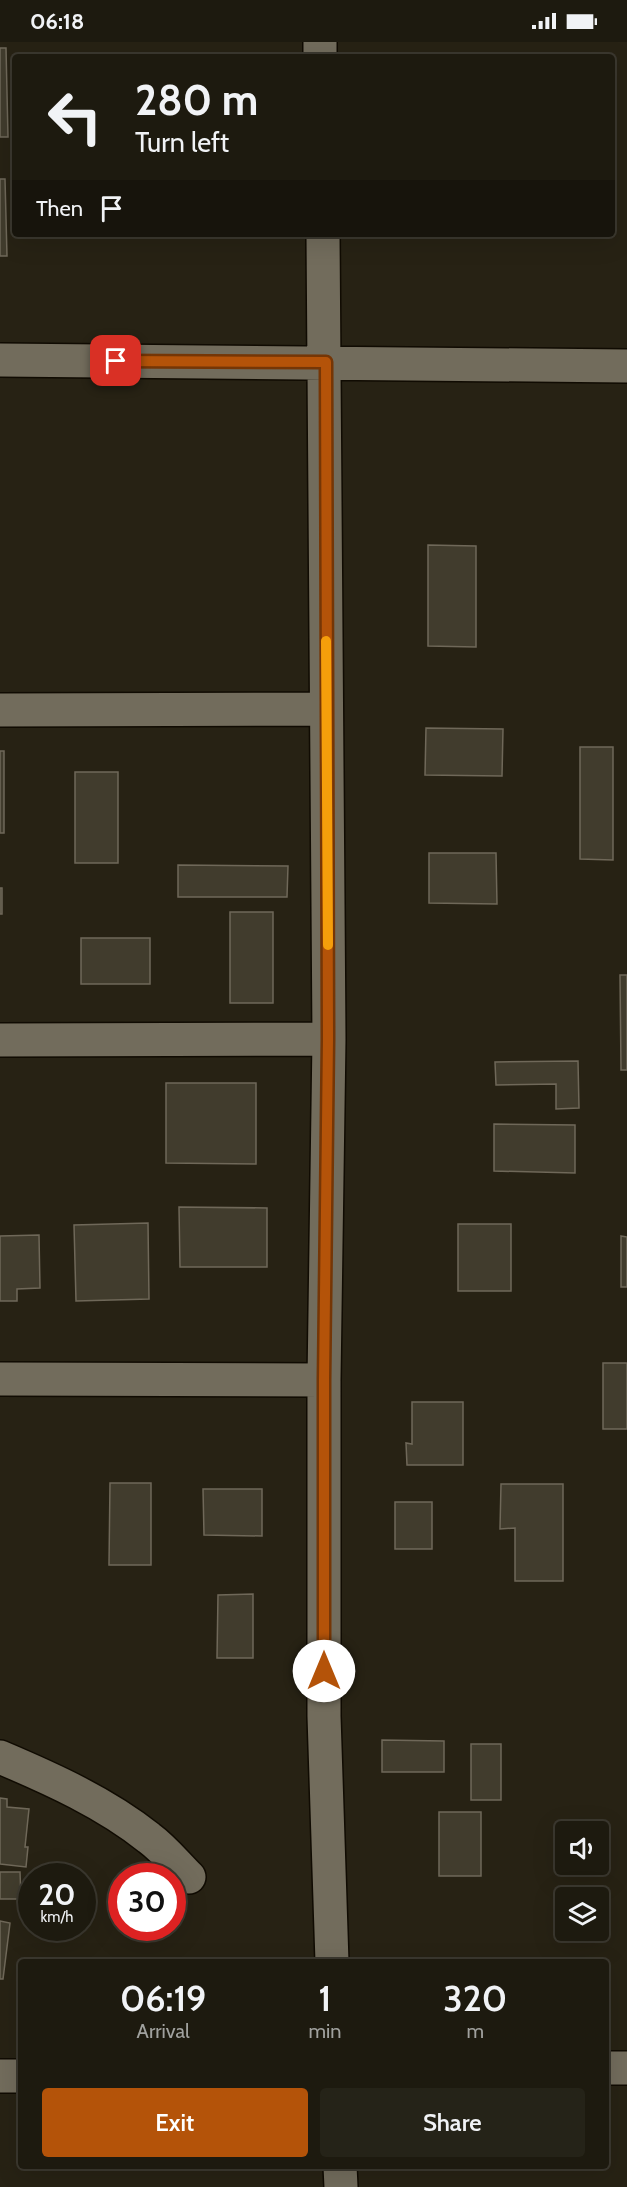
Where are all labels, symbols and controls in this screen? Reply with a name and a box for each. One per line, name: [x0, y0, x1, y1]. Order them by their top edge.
text: 06:18: [30, 8, 84, 35]
text: 280 m: [135, 74, 258, 126]
icon: left: [36, 78, 114, 156]
text: Turn left: [135, 126, 229, 159]
icon: arrive: [95, 192, 128, 225]
text: Then: [36, 195, 83, 222]
pin: [90, 335, 141, 386]
icon: arrive: [99, 344, 132, 377]
position arrow: [292, 1639, 356, 1703]
map controls: [555, 1821, 609, 1941]
button: sound: [555, 1821, 609, 1875]
speed limit sign: 30: [108, 1863, 186, 1941]
text: 20: [38, 1876, 76, 1913]
button: layers: [555, 1887, 609, 1941]
text: km/h: [41, 1908, 73, 1926]
text: 06:19: [120, 1976, 206, 2020]
text: 1: [318, 1976, 331, 2020]
text: 320: [443, 1976, 507, 2020]
text: Arrival: [137, 2019, 190, 2043]
text: min: [308, 2019, 341, 2043]
text: m: [466, 2019, 484, 2043]
button: Exit: [42, 2088, 308, 2157]
button: Share: [320, 2088, 585, 2157]

